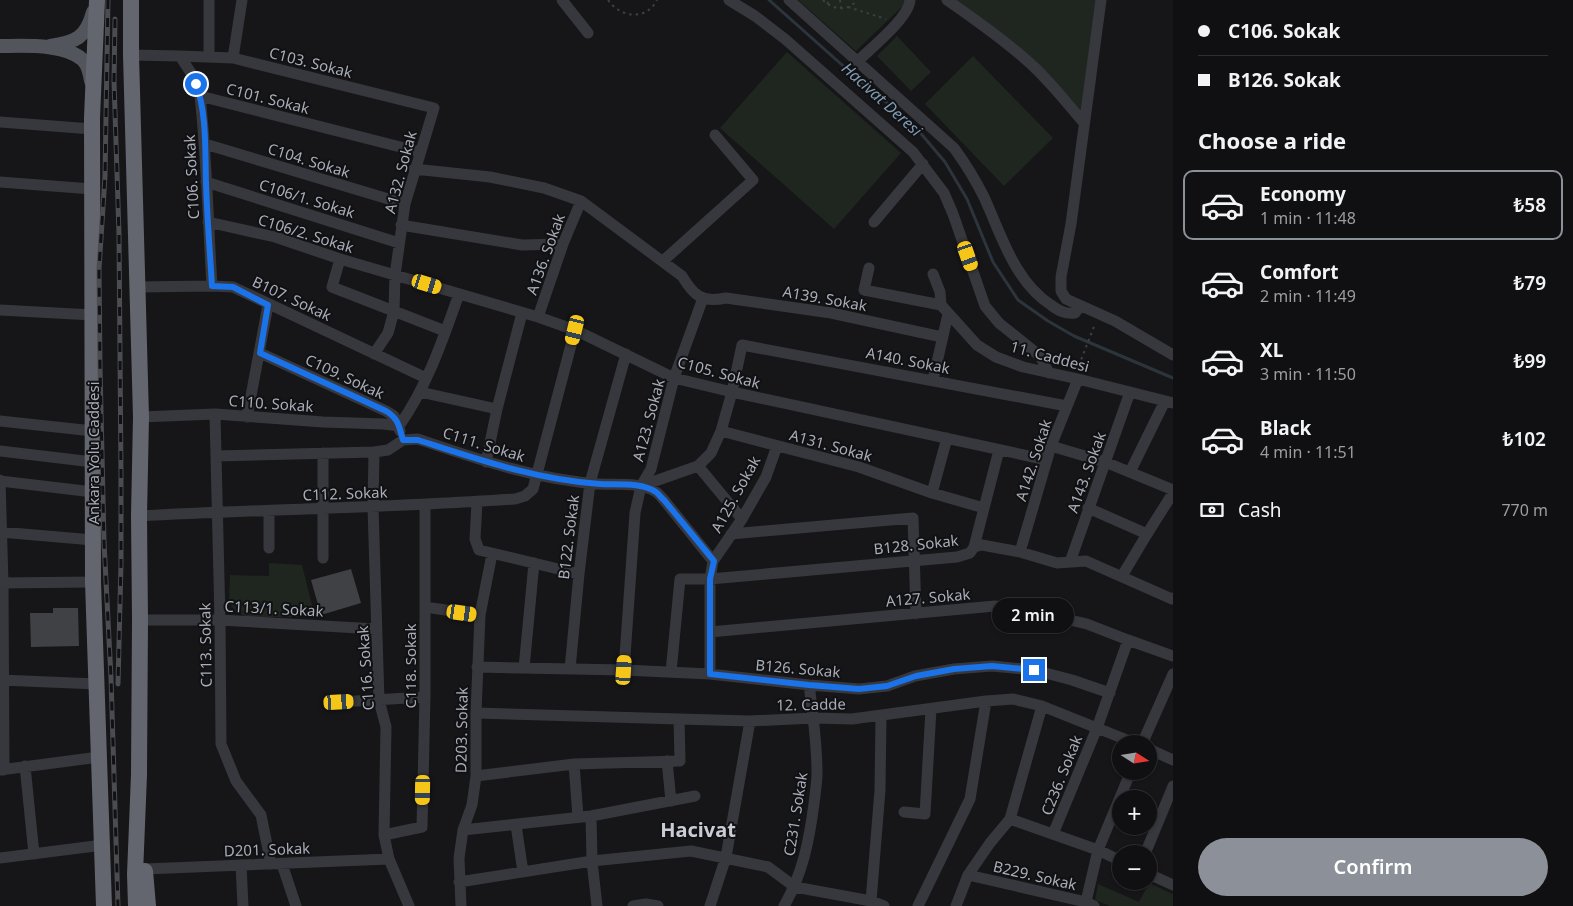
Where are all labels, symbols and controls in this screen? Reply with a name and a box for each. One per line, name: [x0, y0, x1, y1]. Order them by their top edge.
text: C106. Sokak: [1228, 18, 1340, 44]
street label: C103. Sokak: [267, 42, 355, 82]
water label: Hacivat Deresi: [837, 57, 928, 142]
text: B126. Sokak: [1228, 67, 1341, 93]
route start: [185, 73, 207, 95]
street label: C101. Sokak: [224, 78, 312, 118]
text: Choose a ride: [1198, 125, 1346, 155]
street label: A132. Sokak: [379, 128, 421, 216]
street label: C106. Sokak: [179, 134, 203, 220]
street label: C104. Sokak: [265, 138, 353, 182]
street label: C106/1. Sokak: [257, 174, 357, 222]
text: Economy: [1260, 181, 1346, 207]
icon: car: [1200, 183, 1245, 228]
text: ₺58: [1513, 192, 1546, 218]
text: 1 min · 11:48: [1260, 207, 1356, 229]
street label: C106/2. Sokak: [256, 209, 356, 257]
street label: A136. Sokak: [521, 211, 569, 297]
car: [956, 239, 979, 273]
text: Comfort: [1260, 259, 1339, 285]
icon: car: [1200, 261, 1245, 306]
text: ₺79: [1513, 270, 1546, 296]
street label: B107. Sokak: [249, 271, 335, 325]
car: [410, 272, 443, 296]
street label: A139. Sokak: [781, 281, 869, 315]
text: 2 min · 11:49: [1260, 285, 1356, 307]
car: [564, 314, 585, 346]
street label: 11. Caddesi: [1008, 336, 1092, 376]
text: XL: [1260, 337, 1283, 363]
icon: car: [1200, 339, 1245, 384]
street label: A140. Sokak: [864, 342, 952, 378]
text: ₺99: [1513, 348, 1546, 374]
street label: C109. Sokak: [302, 349, 388, 403]
street label: C105. Sokak: [675, 351, 763, 393]
text: 3 min · 11:50: [1260, 363, 1356, 385]
street label: A123. Sokak: [627, 376, 669, 464]
street label: Ankara Yolu Caddesi: [83, 381, 103, 525]
street label: C110. Sokak: [228, 390, 314, 416]
text: Black: [1260, 415, 1311, 441]
street label: A142. Sokak: [1010, 416, 1056, 504]
icon: car: [1200, 417, 1245, 462]
street label: C111. Sokak: [440, 422, 528, 466]
street label: A131. Sokak: [787, 424, 875, 466]
text: ₺102: [1503, 426, 1546, 452]
street label: A143. Sokak: [1062, 429, 1110, 515]
text: 4 min · 11:51: [1260, 441, 1356, 463]
street label: A125. Sokak: [706, 452, 764, 536]
street label: C112. Sokak: [302, 482, 388, 504]
street label: B122. Sokak: [553, 494, 583, 580]
icon: cash: [1198, 496, 1226, 524]
text: Cash: [1238, 497, 1282, 523]
text: 770 m: [1501, 499, 1548, 521]
street label: B128. Sokak: [873, 530, 959, 558]
street label: A127. Sokak: [885, 583, 971, 611]
street label: C113/1. Sokak: [224, 595, 324, 621]
callout: 2 min: [993, 598, 1075, 632]
street label: C113. Sokak: [194, 602, 216, 688]
car: [446, 603, 477, 623]
text: 2 min: [1011, 604, 1055, 626]
street label: C118. Sokak: [400, 624, 420, 708]
street label: C116. Sokak: [352, 625, 378, 711]
street label: B126. Sokak: [755, 654, 841, 682]
car: [615, 655, 632, 685]
route end: [1023, 659, 1045, 681]
street label: D203. Sokak: [450, 687, 472, 773]
street label: 12. Cadde: [776, 693, 846, 715]
car: [323, 694, 354, 710]
street label: C236. Sokak: [1036, 732, 1086, 818]
north arrow: [1112, 735, 1158, 780]
map controls: [1112, 735, 1157, 890]
street label: C231. Sokak: [778, 771, 812, 857]
car: [415, 775, 430, 805]
button: +: [1112, 790, 1157, 835]
district label: Hacivat: [660, 816, 736, 843]
street label: D201. Sokak: [223, 837, 311, 861]
button: Confirm: [1198, 838, 1548, 896]
button: −: [1112, 845, 1157, 890]
street label: B229. Sokak: [991, 856, 1079, 894]

